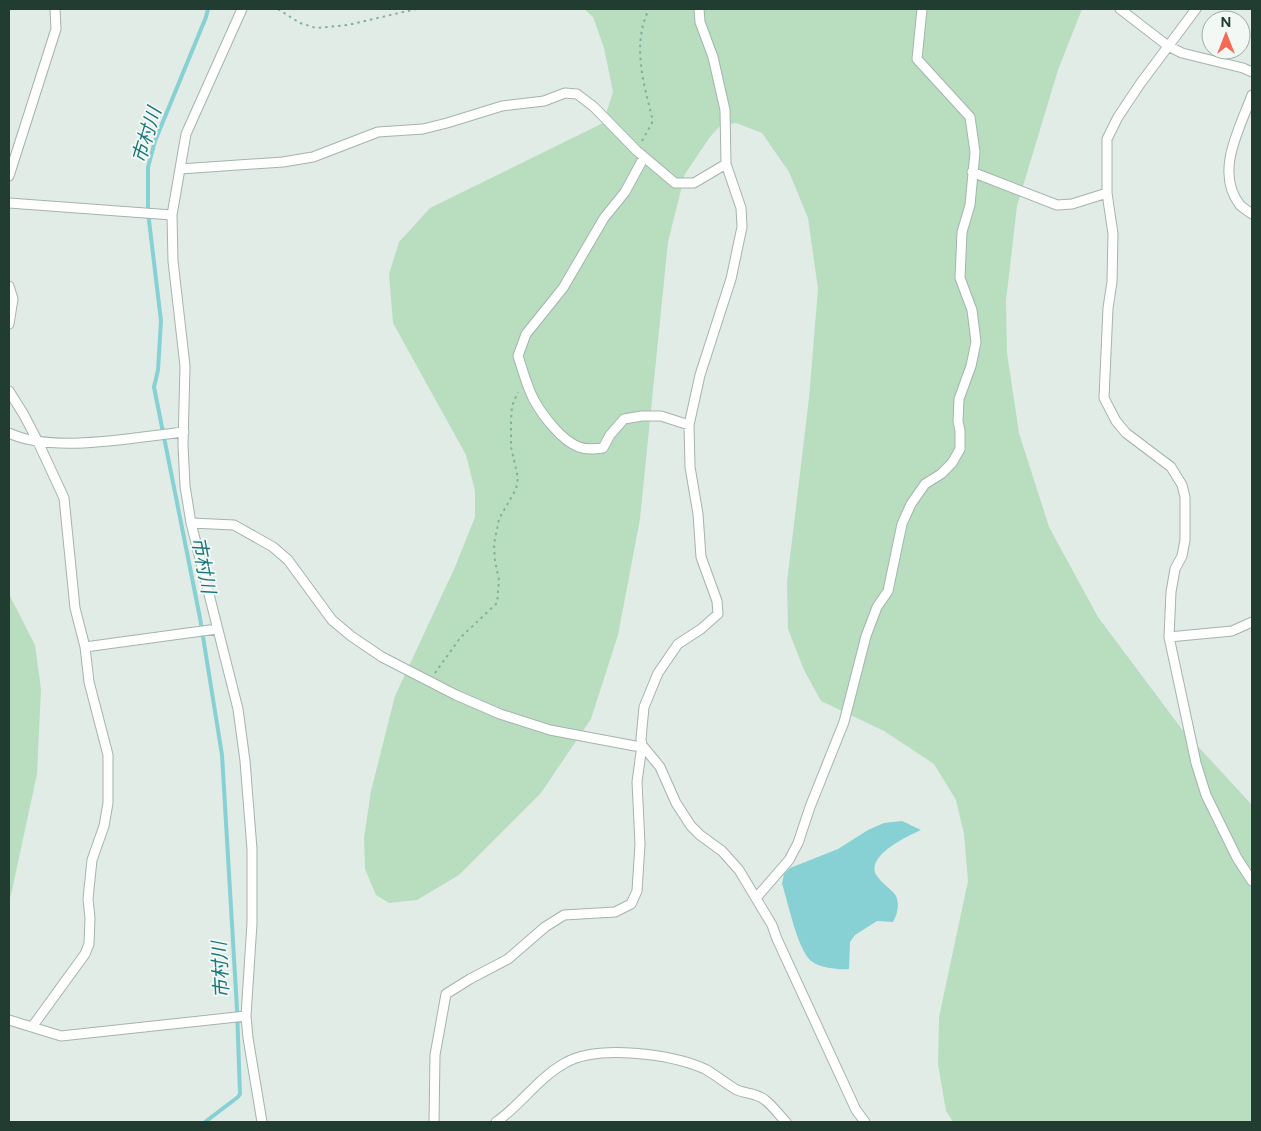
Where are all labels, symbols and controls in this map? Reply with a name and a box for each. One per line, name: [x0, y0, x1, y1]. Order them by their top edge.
north arrow: [1201, 10, 1251, 60]
text: N: [1221, 14, 1231, 31]
water label: 市村川: [127, 103, 166, 166]
water label: 市村川: [187, 535, 221, 597]
water label: 市村川: [207, 939, 233, 999]

